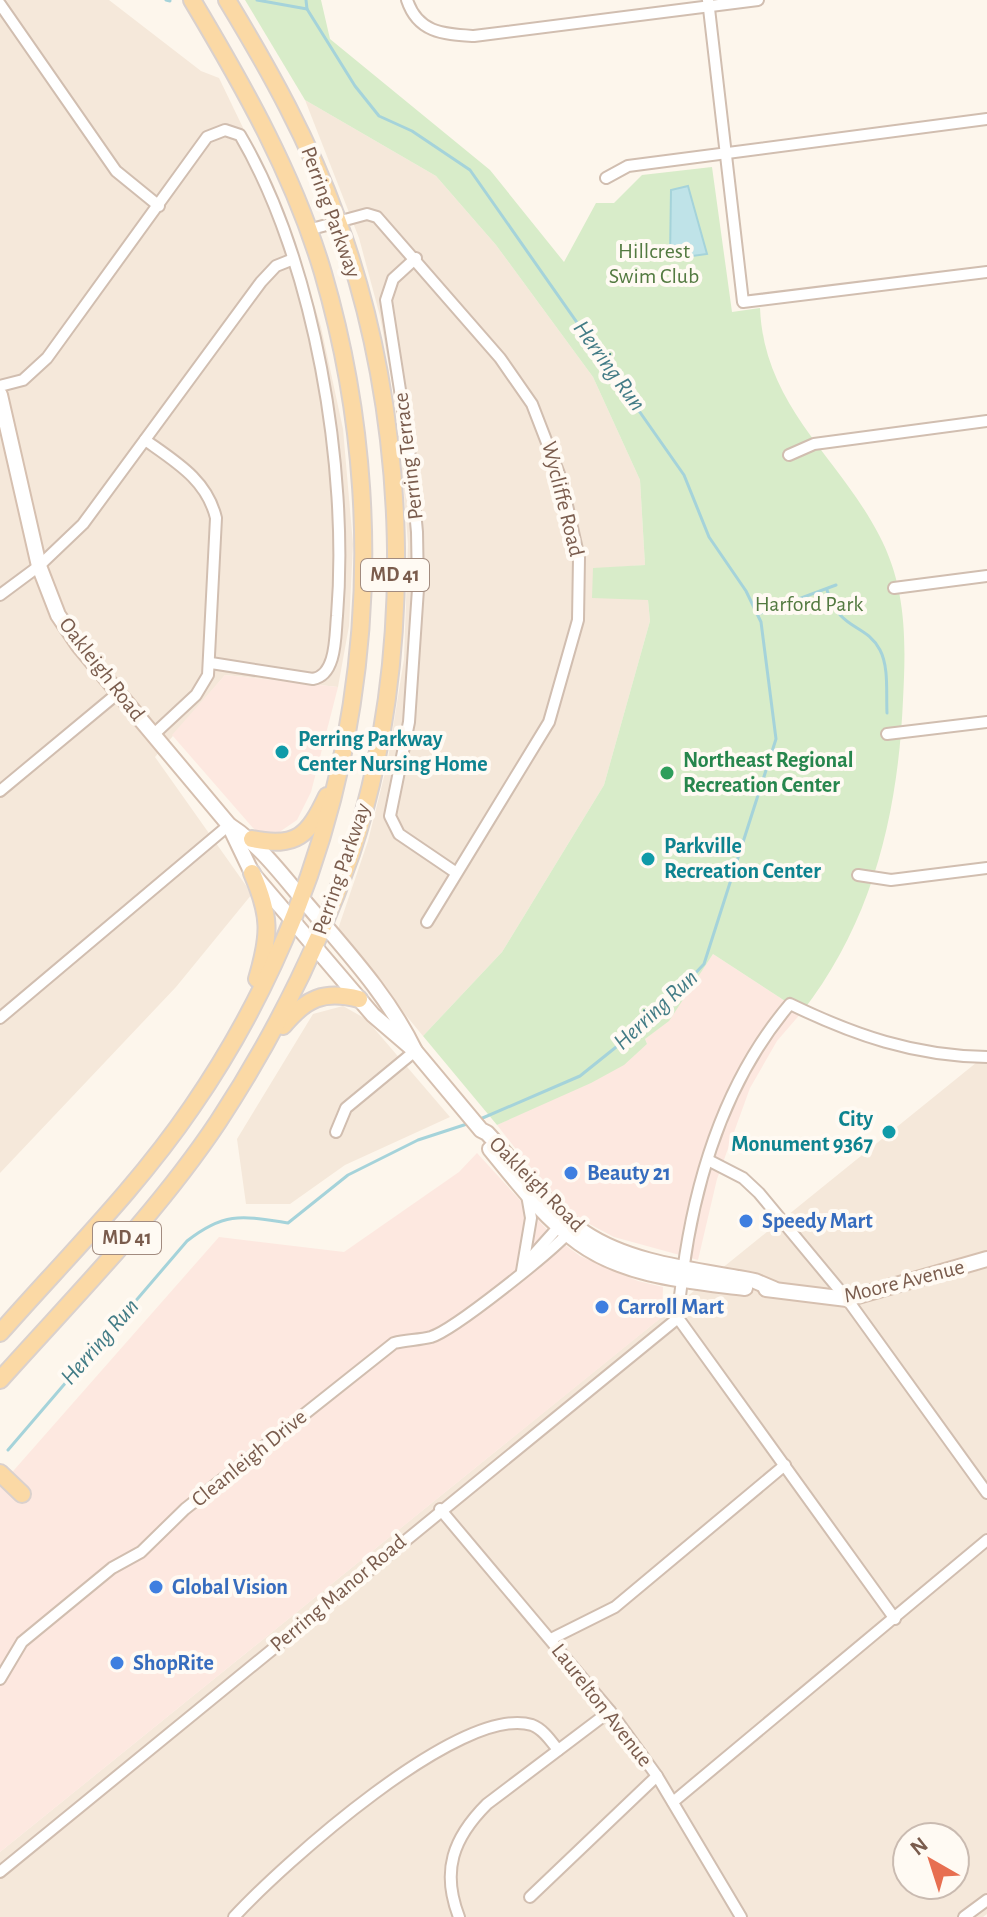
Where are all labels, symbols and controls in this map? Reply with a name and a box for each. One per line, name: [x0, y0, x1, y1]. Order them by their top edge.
street label: Perring Parkway: [297, 144, 365, 281]
park label: Hillcrest Swim Club: [609, 240, 699, 287]
water label: Herring Run: [568, 316, 650, 416]
street label: Perring Terrace: [389, 391, 427, 521]
street label: Wycliffe Road: [538, 439, 588, 559]
road number: MD 41: [361, 559, 429, 591]
park label: Harford Park: [755, 593, 863, 615]
street label: Oakleigh Road: [55, 613, 149, 725]
place label: Perring Parkway Center Nursing Home: [298, 728, 488, 775]
marker: Perring Parkway Center Nursing Home: [273, 743, 291, 761]
place label: Northeast Regional Recreation Center: [683, 749, 854, 796]
marker: Northeast Regional Recreation Center: [658, 764, 676, 782]
street label: Perring Parkway: [308, 800, 374, 938]
place label: Parkville Recreation Center: [664, 835, 821, 882]
marker: Parkville Recreation Center: [639, 850, 657, 868]
water label: Herring Run: [609, 965, 703, 1055]
place label: City Monument 9367: [731, 1108, 873, 1155]
marker: City Monument 9367: [880, 1123, 898, 1141]
street label: Oakleigh Road: [485, 1132, 589, 1236]
place label: Beauty 21: [587, 1162, 671, 1185]
marker: Beauty 21: [562, 1164, 580, 1182]
place label: Speedy Mart: [762, 1210, 873, 1233]
marker: Speedy Mart: [737, 1212, 755, 1230]
road number: MD 41: [93, 1222, 161, 1254]
street label: Moore Avenue: [842, 1255, 966, 1307]
water label: Herring Run: [56, 1294, 144, 1390]
place label: Carroll Mart: [618, 1296, 724, 1318]
marker: Carroll Mart: [593, 1298, 611, 1316]
street label: Cleanleigh Drive: [187, 1405, 311, 1511]
street label: Perring Manor Road: [266, 1530, 410, 1656]
place label: Global Vision: [172, 1576, 288, 1598]
marker: Global Vision: [147, 1578, 165, 1596]
street label: Laurelton Avenue: [547, 1639, 657, 1771]
place label: ShopRite: [133, 1652, 214, 1674]
marker: ShopRite: [108, 1654, 126, 1672]
north arrow: [891, 1821, 971, 1901]
text: N: [906, 1833, 932, 1860]

